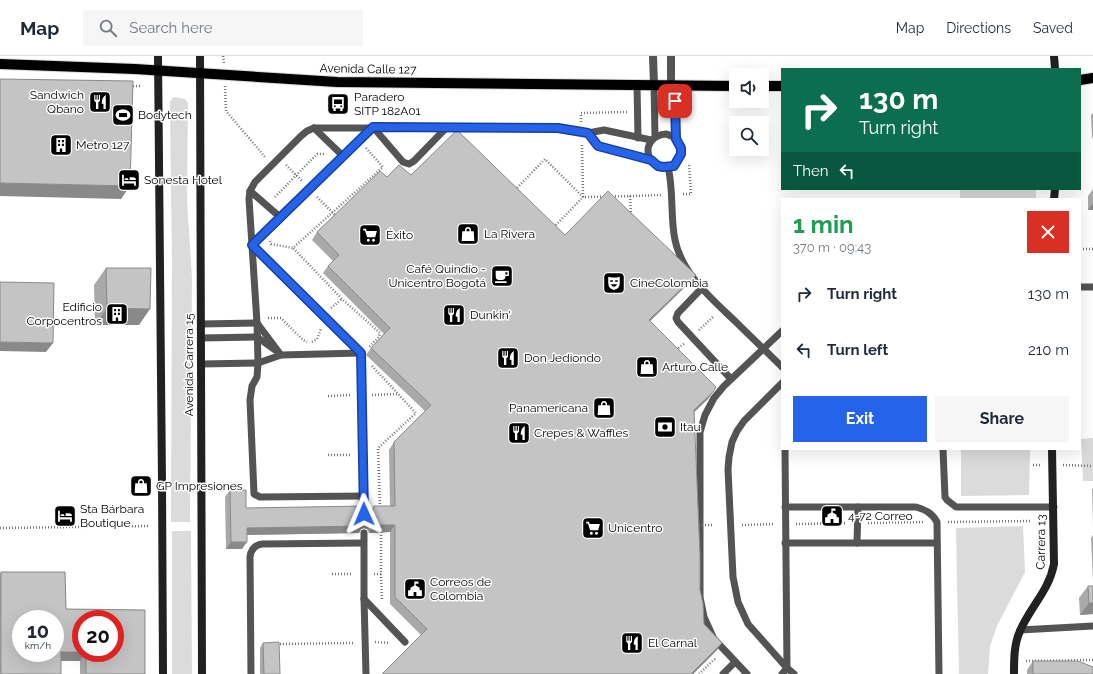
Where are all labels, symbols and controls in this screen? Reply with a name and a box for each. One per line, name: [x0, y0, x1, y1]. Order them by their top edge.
search box: [83, 10, 363, 46]
text: Map: [20, 17, 59, 39]
icon: search: [97, 17, 119, 39]
text: Search here: [129, 19, 213, 37]
text: Map: [896, 20, 924, 36]
text: Directions: [946, 20, 1011, 36]
text: Saved: [1033, 20, 1073, 36]
street label: Avenida Calle 127: [319, 61, 417, 77]
map controls: [729, 68, 769, 156]
button: sound: [729, 68, 769, 108]
text: 130 m: [859, 83, 938, 116]
pin: [658, 84, 692, 118]
icon: right: [793, 84, 845, 136]
place label: Sandwich Qbano: [30, 88, 84, 116]
restaurant icon: Sandwich Qbano: [87, 89, 113, 115]
place label: Paradero SITP 182A01: [354, 90, 421, 118]
icon: arrive: [664, 90, 686, 112]
bus stop icon: Paradero SITP 182A01: [325, 91, 351, 117]
sports icon: Bodytech: [110, 102, 136, 128]
place label: Bodytech: [138, 108, 192, 122]
button: search: [729, 116, 769, 156]
text: Turn right: [859, 117, 938, 138]
building icon: Metro 127: [48, 132, 74, 158]
place label: Metro 127: [76, 138, 130, 152]
icon: left: [836, 160, 858, 182]
text: Then: [793, 162, 828, 180]
hotel icon: Sonesta Hotel: [116, 167, 142, 193]
place label: Sonesta Hotel: [144, 173, 223, 187]
text: 1 min: [793, 210, 854, 239]
button: close: [1027, 211, 1069, 253]
shop icon: La Rivera: [455, 221, 481, 247]
supermarket icon: Éxito: [357, 222, 383, 248]
place label: La Rivera: [484, 227, 535, 241]
place label: Éxito: [386, 228, 413, 242]
text: 370 m · 09:43: [793, 240, 871, 255]
place label: Café Quindío - Unicentro Bogotá: [388, 262, 486, 290]
cafe icon: Café Quindío - Unicentro Bogotá: [489, 263, 515, 289]
theatre icon: CineColombia: [601, 270, 627, 296]
place label: CineColombia: [630, 276, 708, 290]
icon: right: [793, 283, 815, 305]
text: Turn right: [827, 285, 897, 303]
text: 130 m: [1028, 285, 1069, 303]
place label: Edificio Corpocentros: [26, 300, 102, 328]
building icon: Edificio Corpocentros: [104, 301, 130, 327]
restaurant icon: Dunkin': [441, 302, 467, 328]
place label: Dunkin': [470, 308, 511, 322]
street label: Avenida Carrera 15: [182, 313, 196, 417]
icon: left: [793, 339, 815, 361]
text: Turn left: [827, 341, 888, 359]
text: 210 m: [1028, 341, 1069, 359]
restaurant icon: Don Jediondo: [495, 345, 521, 371]
place label: Don Jediondo: [524, 351, 601, 365]
shop icon: Arturo Calle: [634, 354, 660, 380]
place label: Arturo Calle: [662, 360, 728, 374]
shop icon: Panamericana: [591, 395, 617, 421]
button: Exit: [793, 396, 927, 442]
button: Share: [935, 396, 1069, 442]
place label: Panamericana: [509, 401, 588, 415]
bank icon: Itau: [652, 414, 678, 440]
restaurant icon: Crepes & Waffles: [506, 420, 532, 446]
place label: Itau: [680, 420, 701, 434]
place label: Crepes & Waffles: [534, 426, 629, 440]
shop icon: GP Impresiones: [128, 473, 154, 499]
place label: GP Impresiones: [156, 479, 243, 493]
position arrow: [343, 493, 385, 535]
place label: Sta Bárbara Boutique: [80, 502, 144, 530]
hotel icon: Sta Bárbara Boutique: [52, 503, 78, 529]
public building icon: 4-72 Correo: [819, 503, 845, 529]
place label: 4-72 Correo: [848, 509, 913, 523]
street label: Carrera 13: [1034, 514, 1048, 570]
supermarket icon: Unicentro: [580, 515, 606, 541]
place label: Unicentro: [608, 521, 662, 535]
place label: Correos de Colombia: [430, 575, 491, 603]
public building icon: Correos de Colombia: [402, 576, 428, 602]
speed limit sign: 20: [72, 610, 124, 662]
text: 10: [27, 619, 49, 643]
restaurant icon: El Carnal: [619, 630, 645, 656]
place label: El Carnal: [648, 636, 698, 650]
text: km/h: [25, 640, 51, 651]

